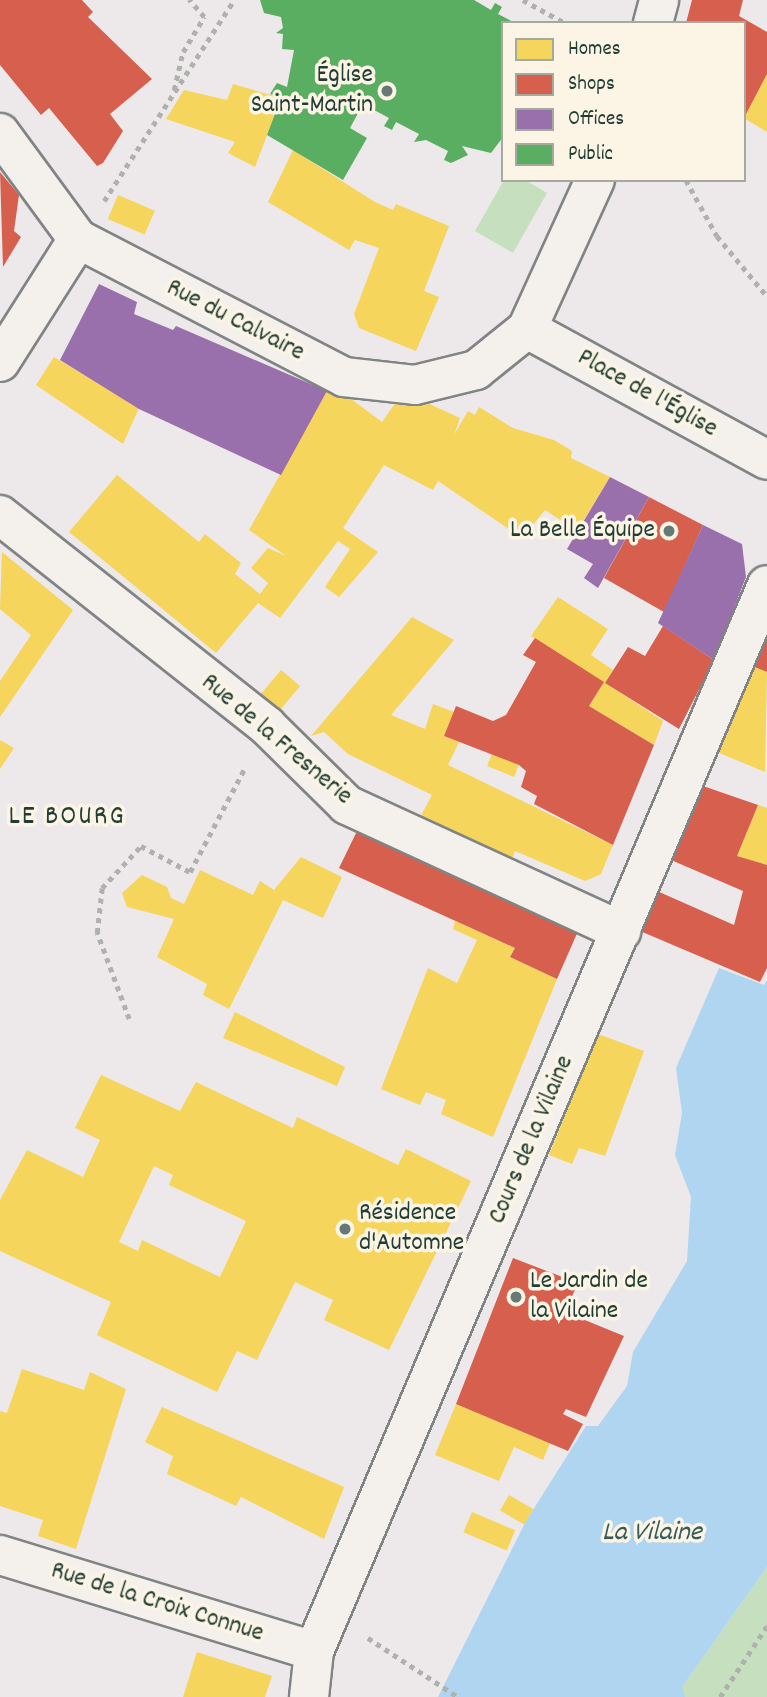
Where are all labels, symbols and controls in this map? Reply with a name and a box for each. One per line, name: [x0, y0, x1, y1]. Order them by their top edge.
legend: [501, 21, 746, 182]
text: Homes: [568, 35, 621, 65]
place label: Église Saint-Martin: [251, 60, 373, 122]
text: Shops: [568, 70, 615, 100]
marker: Église Saint-Martin: [379, 83, 395, 99]
text: Offices: [568, 105, 624, 135]
text: Public: [568, 140, 613, 170]
street label: Rue du Calvaire: [161, 273, 309, 369]
street label: Place de l'Église: [571, 343, 723, 445]
place label: La Belle Équipe: [510, 515, 655, 547]
marker: La Belle Équipe: [661, 523, 677, 539]
street label: Rue de la Fresnerie: [194, 668, 358, 812]
district label: LE BOURG: [9, 801, 125, 835]
street label: Cours de la Vilaine: [482, 1051, 582, 1229]
place label: Résidence d'Automne: [359, 1198, 464, 1260]
marker: Résidence d'Automne: [337, 1221, 353, 1237]
place label: Le Jardin de la Vilaine: [530, 1266, 648, 1328]
marker: Le Jardin de la Vilaine: [508, 1289, 524, 1305]
water label: La Vilaine: [602, 1517, 702, 1551]
street label: Rue de la Croix Connue: [47, 1556, 267, 1650]

